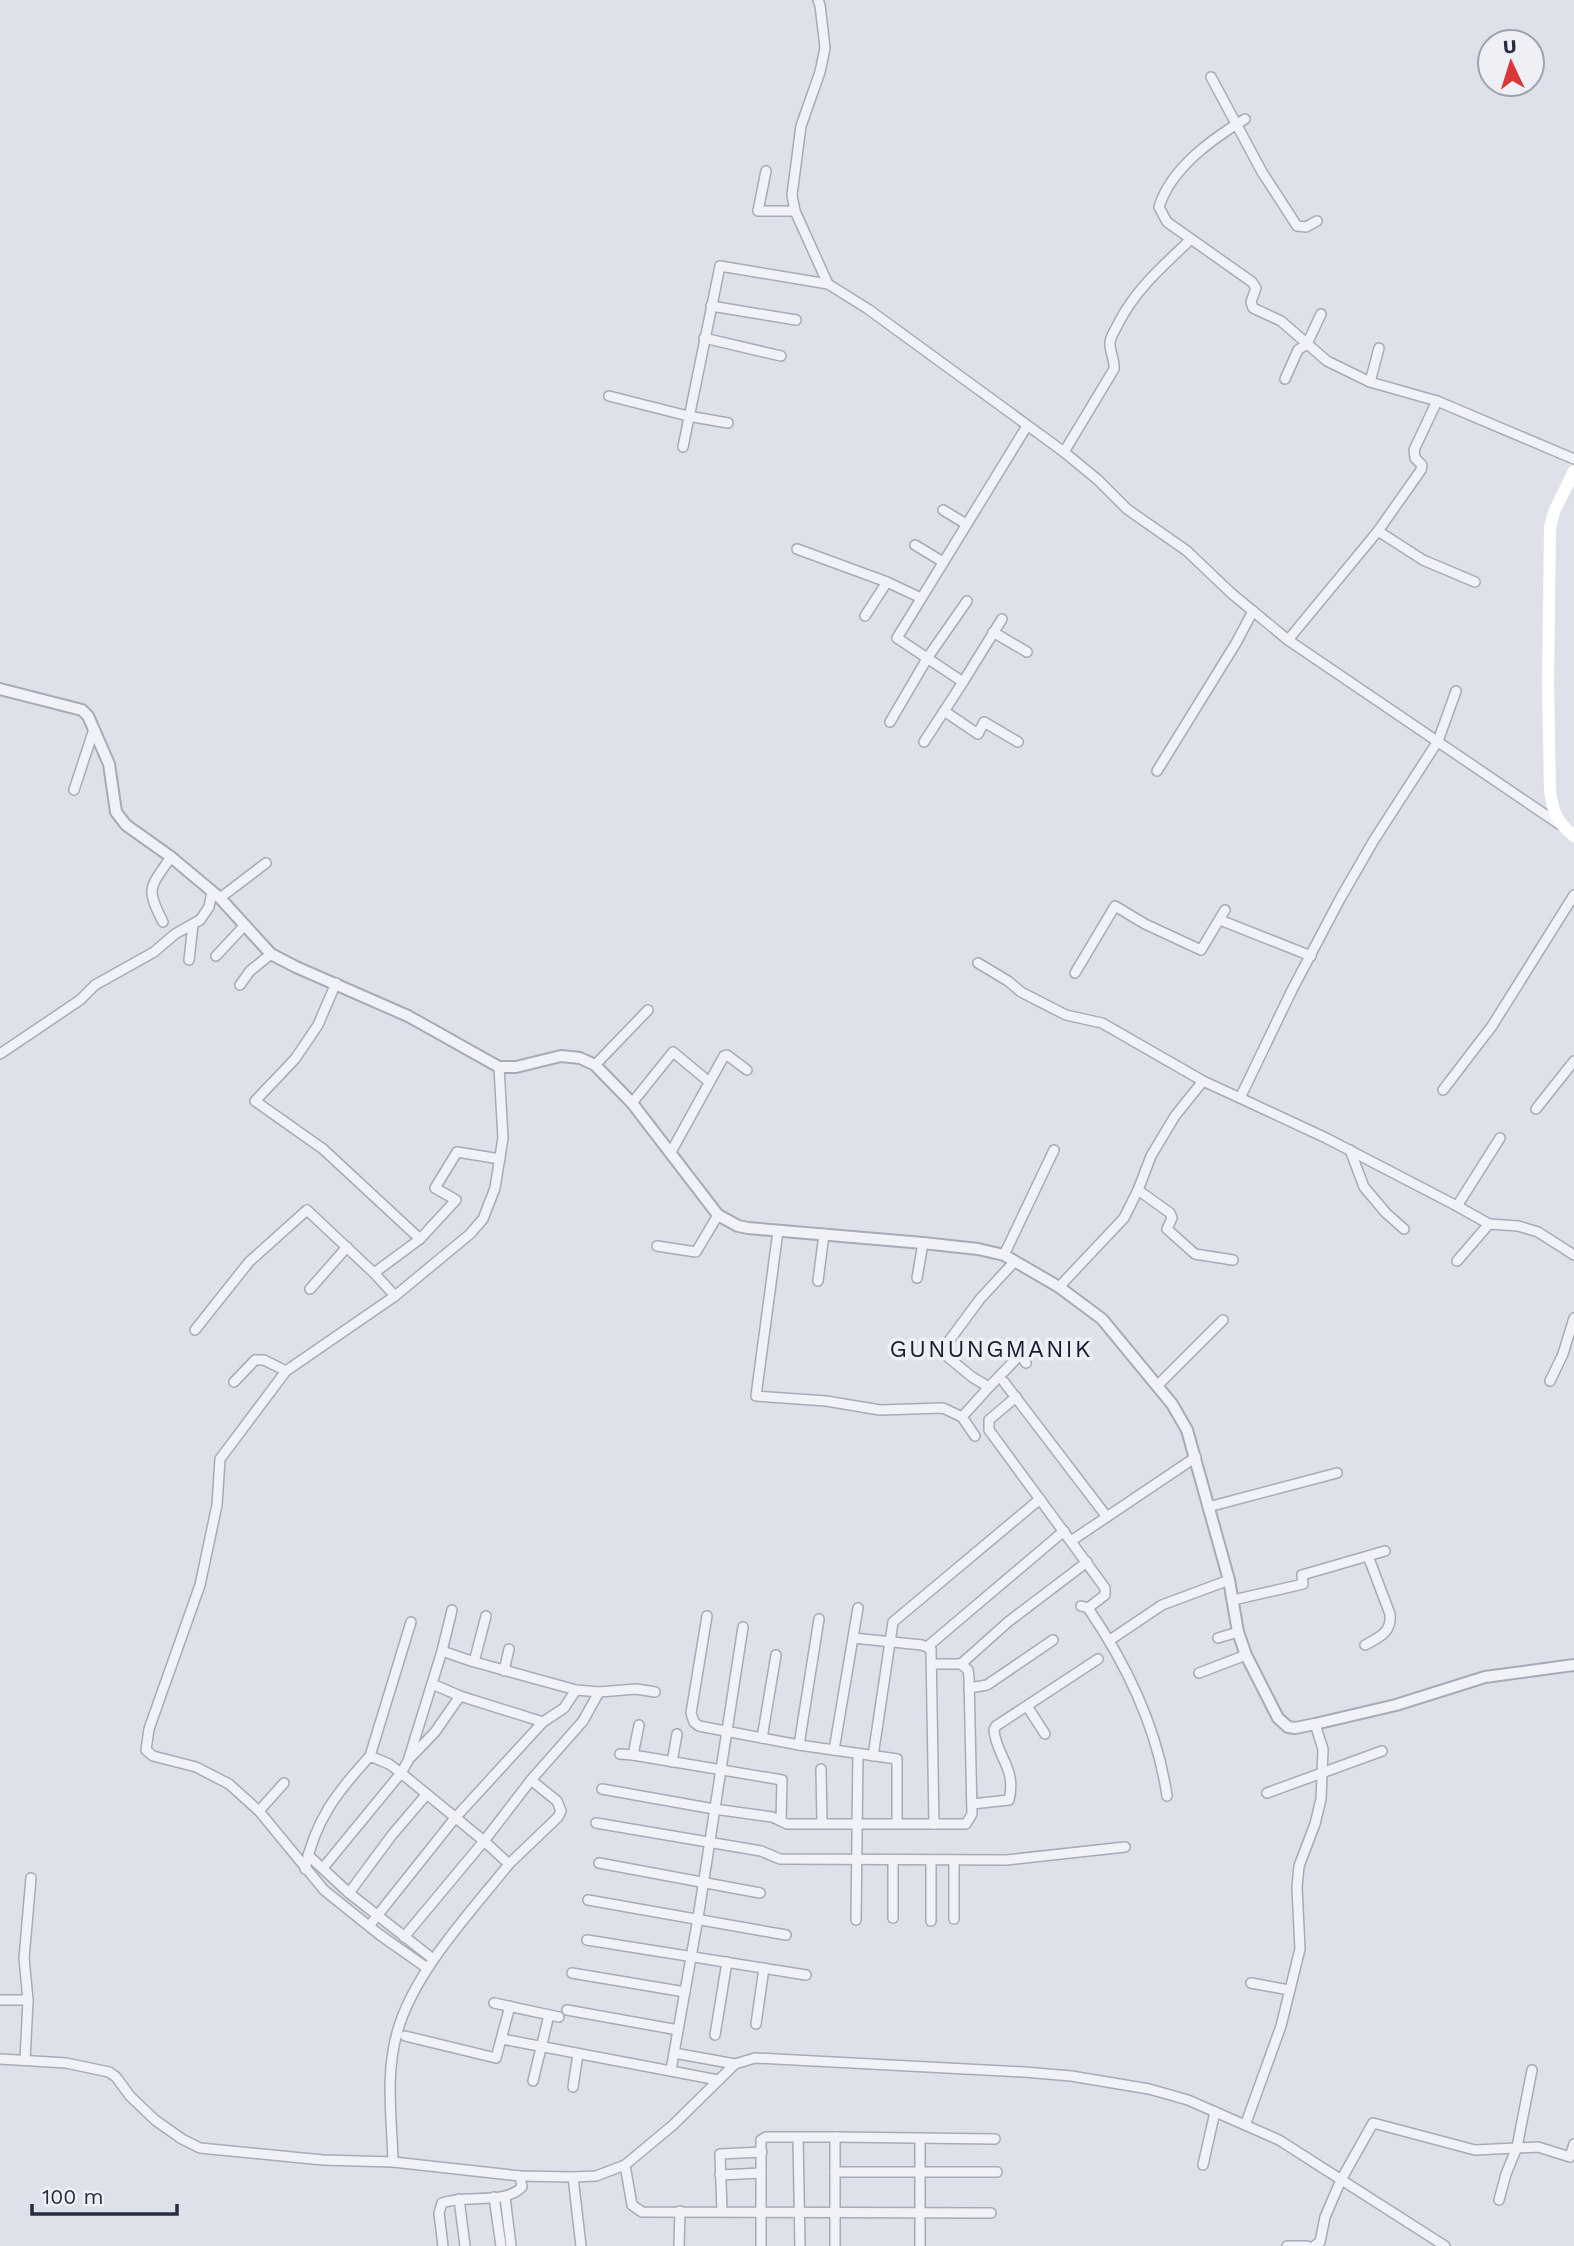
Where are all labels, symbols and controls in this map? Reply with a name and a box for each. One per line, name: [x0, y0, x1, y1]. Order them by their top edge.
north arrow: [1476, 28, 1546, 98]
text: U: [1502, 35, 1517, 58]
district label: GUNUNGMANIK: [890, 1335, 1092, 1363]
scale bar: [32, 2172, 177, 2216]
text: 100 m: [42, 2184, 104, 2209]

